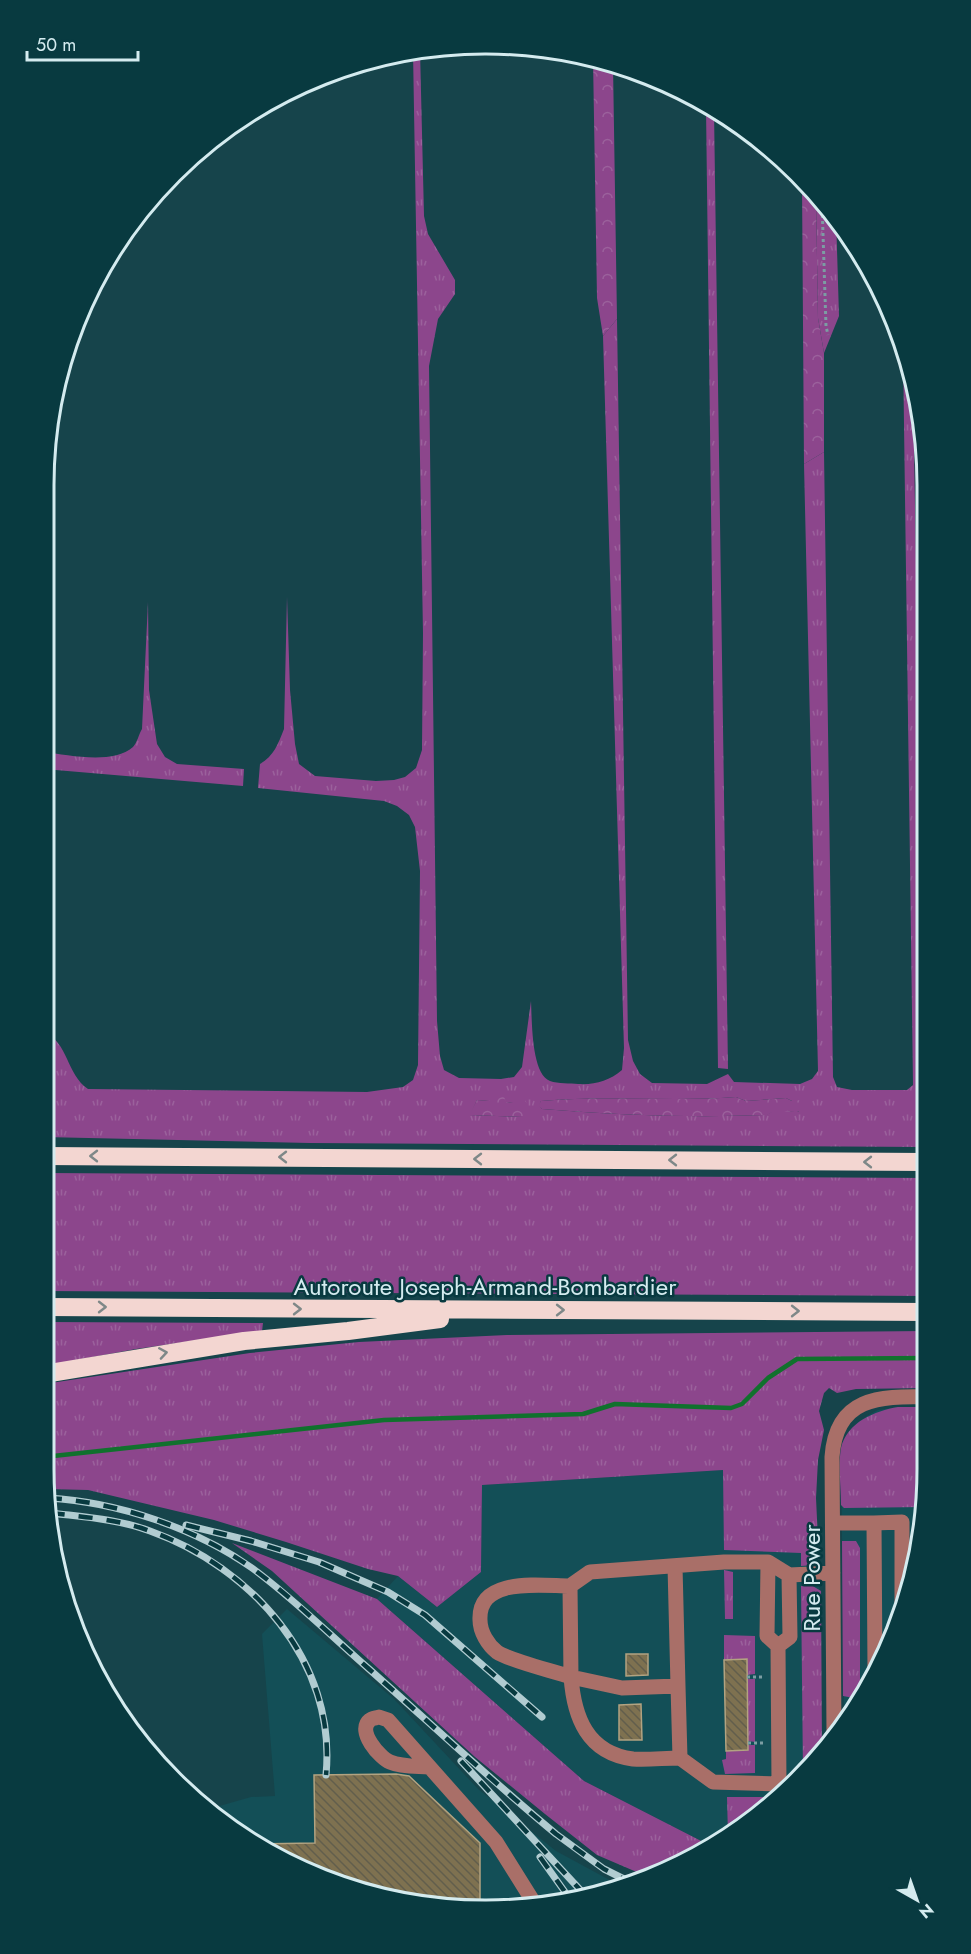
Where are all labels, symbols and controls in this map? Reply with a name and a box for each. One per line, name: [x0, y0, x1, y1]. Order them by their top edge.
scale bar: [27, 24, 138, 62]
text: 50 m: [36, 32, 76, 58]
one-way arrow: [89, 1150, 98, 1162]
one-way arrow: [278, 1151, 287, 1163]
one-way arrow: [473, 1153, 482, 1165]
one-way arrow: [668, 1154, 677, 1166]
one-way arrow: [863, 1156, 872, 1168]
street label: Autoroute Joseph-Armand-Bombardier: [294, 1269, 677, 1304]
one-way arrow: [98, 1301, 107, 1313]
one-way arrow: [292, 1303, 301, 1315]
one-way arrow: [556, 1304, 565, 1316]
one-way arrow: [791, 1305, 800, 1317]
one-way arrow: [159, 1348, 168, 1360]
street label: Rue Power: [794, 1524, 829, 1632]
north arrow: [887, 1870, 947, 1930]
text: N: [914, 1898, 939, 1924]

